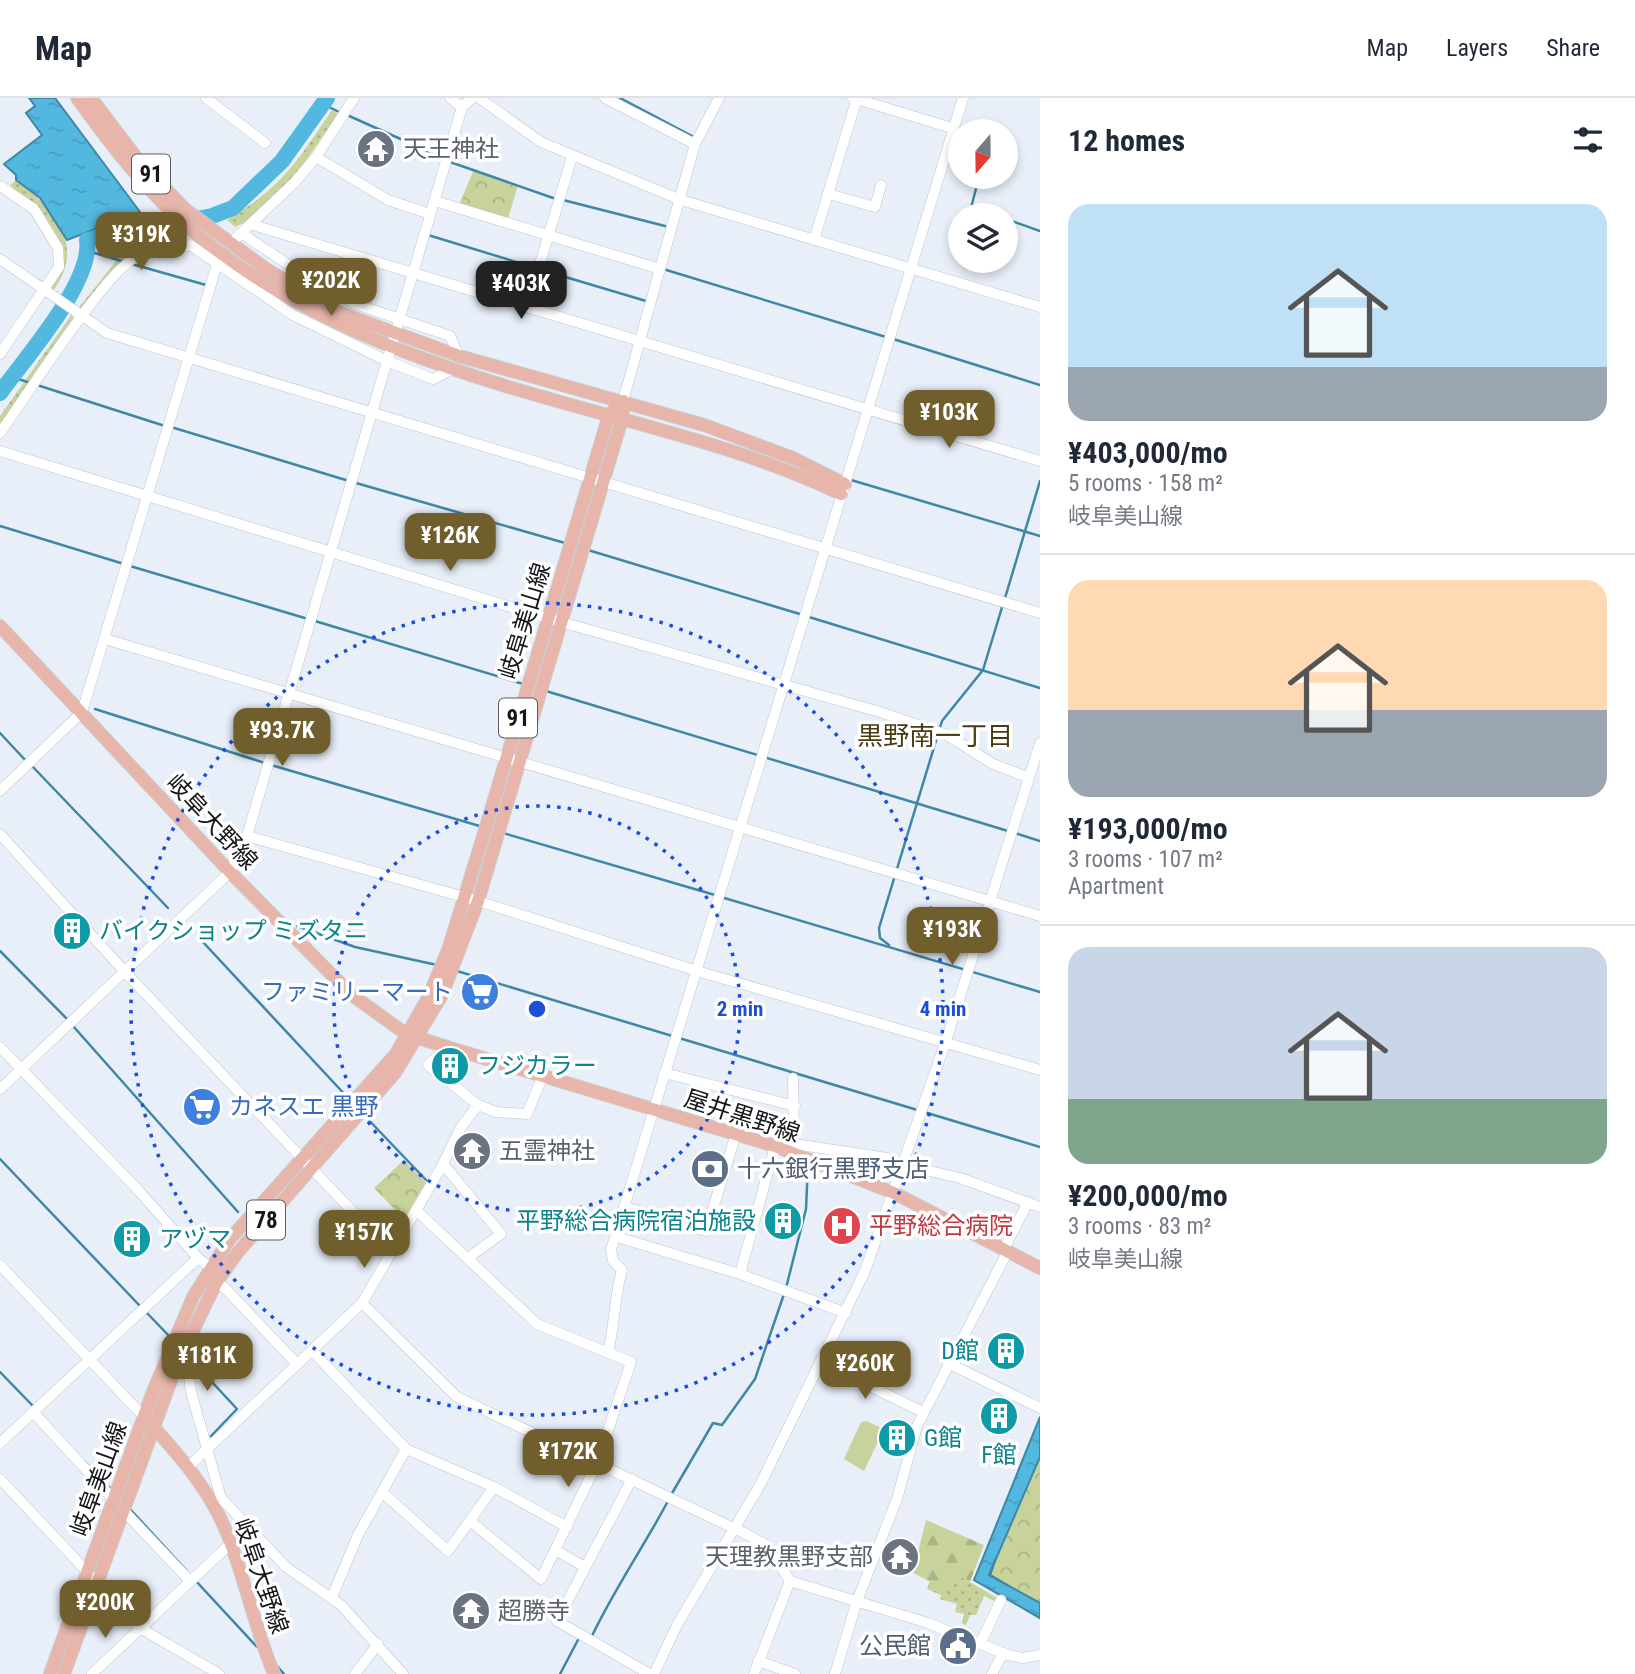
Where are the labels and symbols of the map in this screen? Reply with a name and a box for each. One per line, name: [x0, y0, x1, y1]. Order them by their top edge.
north arrow: [948, 119, 1018, 189]
temple icon: 天王神社: [355, 128, 397, 170]
place label: 天王神社: [403, 135, 499, 163]
road number: 91: [132, 155, 170, 194]
pin: ¥319K: [92, 212, 190, 272]
pin: ¥202K: [282, 258, 380, 318]
pin: ¥403K: [472, 262, 570, 321]
pin: ¥103K: [900, 390, 998, 450]
pin: ¥126K: [401, 514, 499, 573]
street label: 岐阜美山線: [494, 560, 556, 682]
road number: 91: [499, 698, 537, 738]
pin: ¥93.7K: [225, 708, 339, 768]
district label: 黒野南一丁目: [857, 721, 1013, 751]
street label: 岐阜大野線: [161, 769, 263, 875]
pin: ¥193K: [903, 908, 1001, 967]
building icon: バイクショップ ミズタニ: [51, 910, 93, 952]
place label: バイクショップ ミズタニ: [99, 917, 368, 945]
supermarket icon: ファミリーマート: [459, 971, 501, 1013]
place label: ファミリーマート: [261, 978, 453, 1006]
centre of rings: [525, 997, 549, 1021]
text: 2 min: [717, 997, 763, 1021]
text: 4 min: [920, 997, 966, 1021]
building icon: フジカラー: [429, 1045, 471, 1087]
place label: フジカラー: [477, 1052, 597, 1080]
street label: 屋井黒野線: [681, 1084, 803, 1148]
supermarket icon: カネスエ 黒野: [181, 1086, 223, 1128]
place label: カネスエ 黒野: [229, 1093, 379, 1121]
temple icon: 五霊神社: [451, 1130, 493, 1172]
place label: 五霊神社: [499, 1137, 595, 1165]
bank icon: 十六銀行黒野支店: [689, 1148, 731, 1190]
place label: 十六銀行黒野支店: [737, 1155, 929, 1183]
road number: 78: [247, 1200, 285, 1240]
building icon: 平野総合病院宿泊施設: [762, 1200, 804, 1242]
hospital icon: 平野総合病院: [821, 1205, 863, 1247]
place label: 平野総合病院宿泊施設: [516, 1207, 756, 1235]
pin: ¥157K: [315, 1210, 413, 1270]
place label: 平野総合病院: [869, 1212, 1013, 1240]
building icon: アヅマ: [111, 1218, 153, 1260]
place label: アヅマ: [159, 1225, 231, 1253]
building icon: D館: [985, 1330, 1027, 1372]
pin: ¥181K: [158, 1334, 256, 1393]
place label: D館: [941, 1337, 979, 1365]
pin: ¥260K: [816, 1342, 914, 1401]
building icon: F館: [978, 1395, 1020, 1437]
building icon: G館: [876, 1417, 918, 1459]
street label: 岐阜美山線: [65, 1418, 133, 1540]
place label: G館: [924, 1424, 962, 1452]
pin: ¥172K: [519, 1430, 617, 1489]
place label: F館: [981, 1441, 1017, 1469]
street label: 岐阜大野線: [228, 1515, 294, 1637]
temple icon: 天理教黒野支部: [879, 1536, 921, 1578]
place label: 天理教黒野支部: [705, 1543, 873, 1571]
pin: ¥200K: [56, 1580, 154, 1640]
temple icon: 超勝寺: [450, 1590, 492, 1632]
place label: 超勝寺: [498, 1597, 570, 1625]
public building icon: 公民館: [937, 1625, 979, 1667]
place label: 公民館: [859, 1632, 931, 1660]

